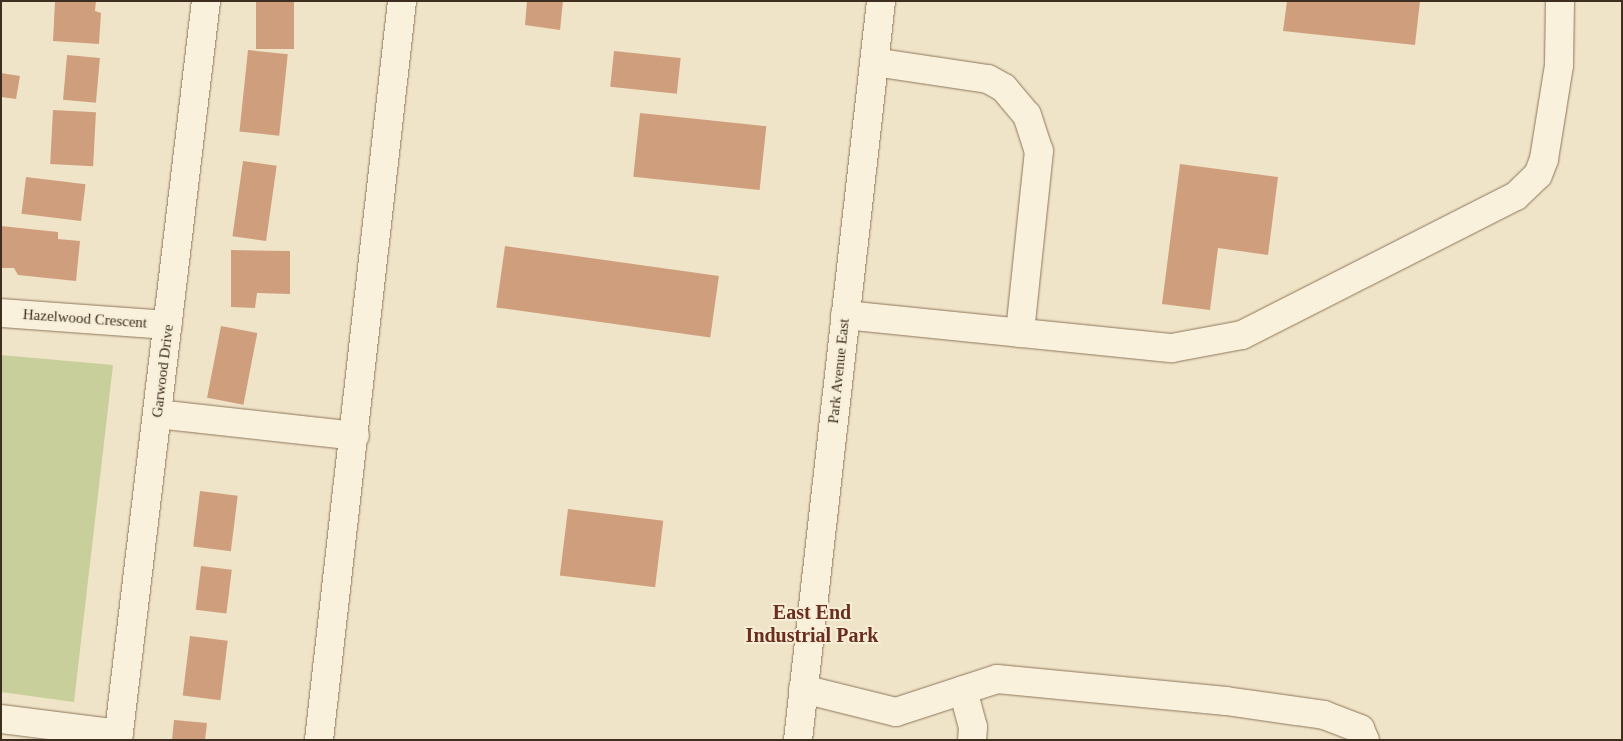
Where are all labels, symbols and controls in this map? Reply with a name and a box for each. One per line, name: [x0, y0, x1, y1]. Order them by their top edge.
street label: Hazelwood Crescent: [22, 306, 148, 332]
street label: Park Avenue East: [824, 317, 854, 425]
street label: Garwood Drive: [148, 323, 178, 419]
district label: East End Industrial Park: [746, 601, 878, 648]

